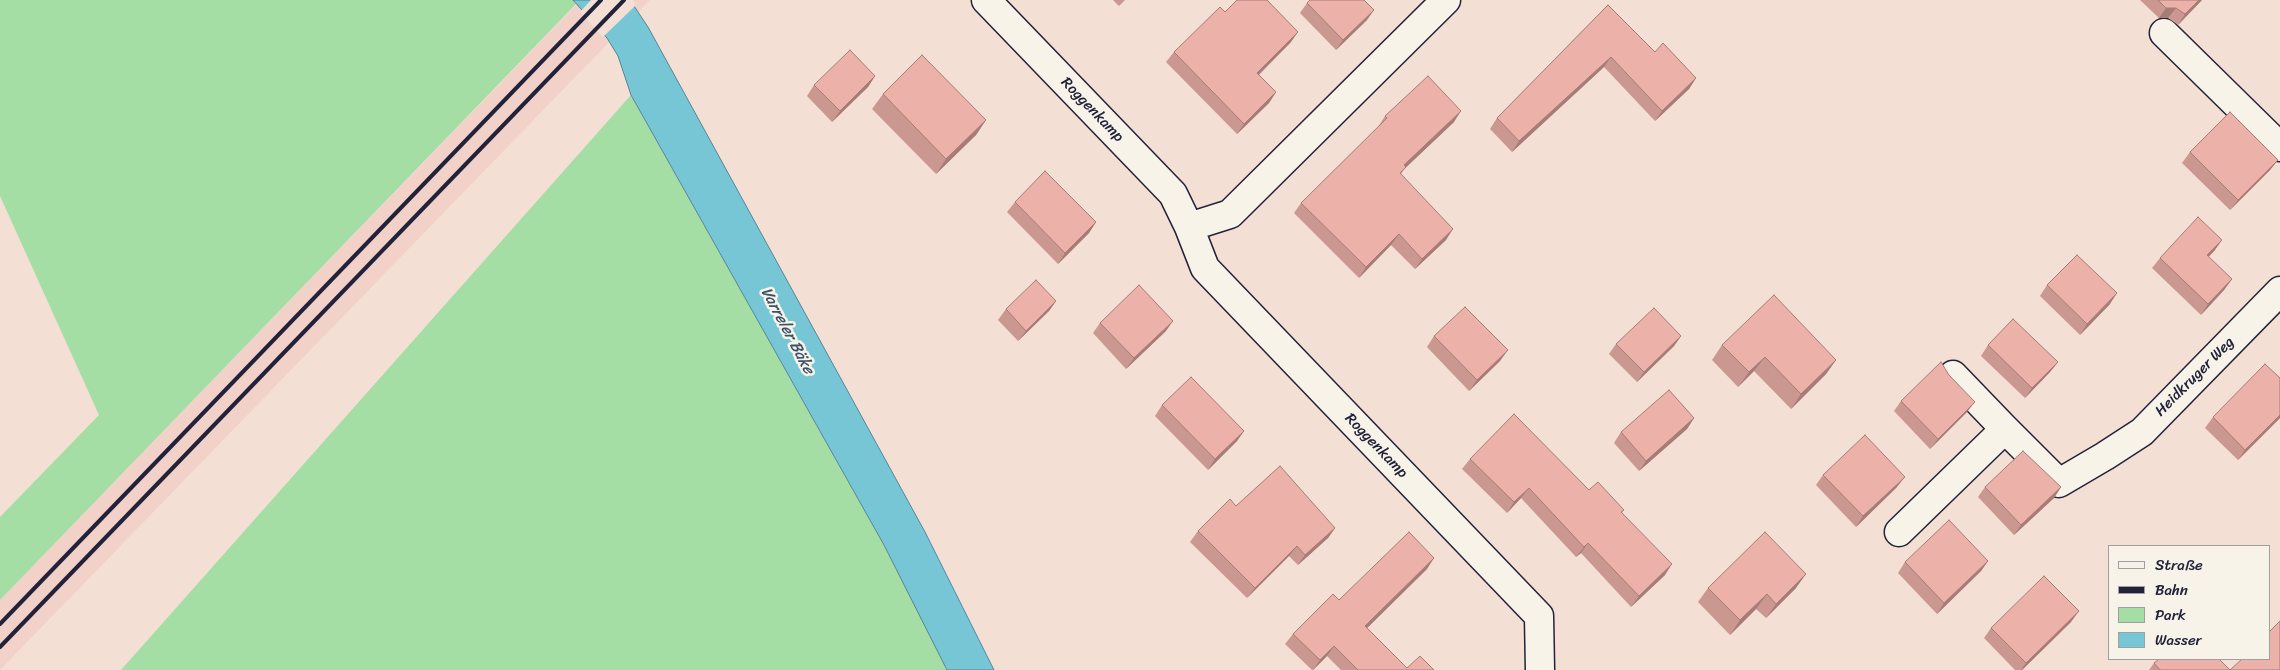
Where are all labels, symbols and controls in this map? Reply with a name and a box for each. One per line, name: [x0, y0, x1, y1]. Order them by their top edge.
street label: Roggenkamp: [1057, 74, 1127, 146]
water label: Varreler Bäke: [756, 284, 818, 378]
street label: Heidkruger Weg: [2152, 334, 2238, 420]
street label: Roggenkamp: [1341, 410, 1411, 482]
legend: [2108, 545, 2270, 660]
text: Straße: [2155, 552, 2203, 578]
text: Bahn: [2155, 577, 2188, 603]
text: Park: [2155, 602, 2186, 628]
text: Wasser: [2155, 627, 2202, 653]

